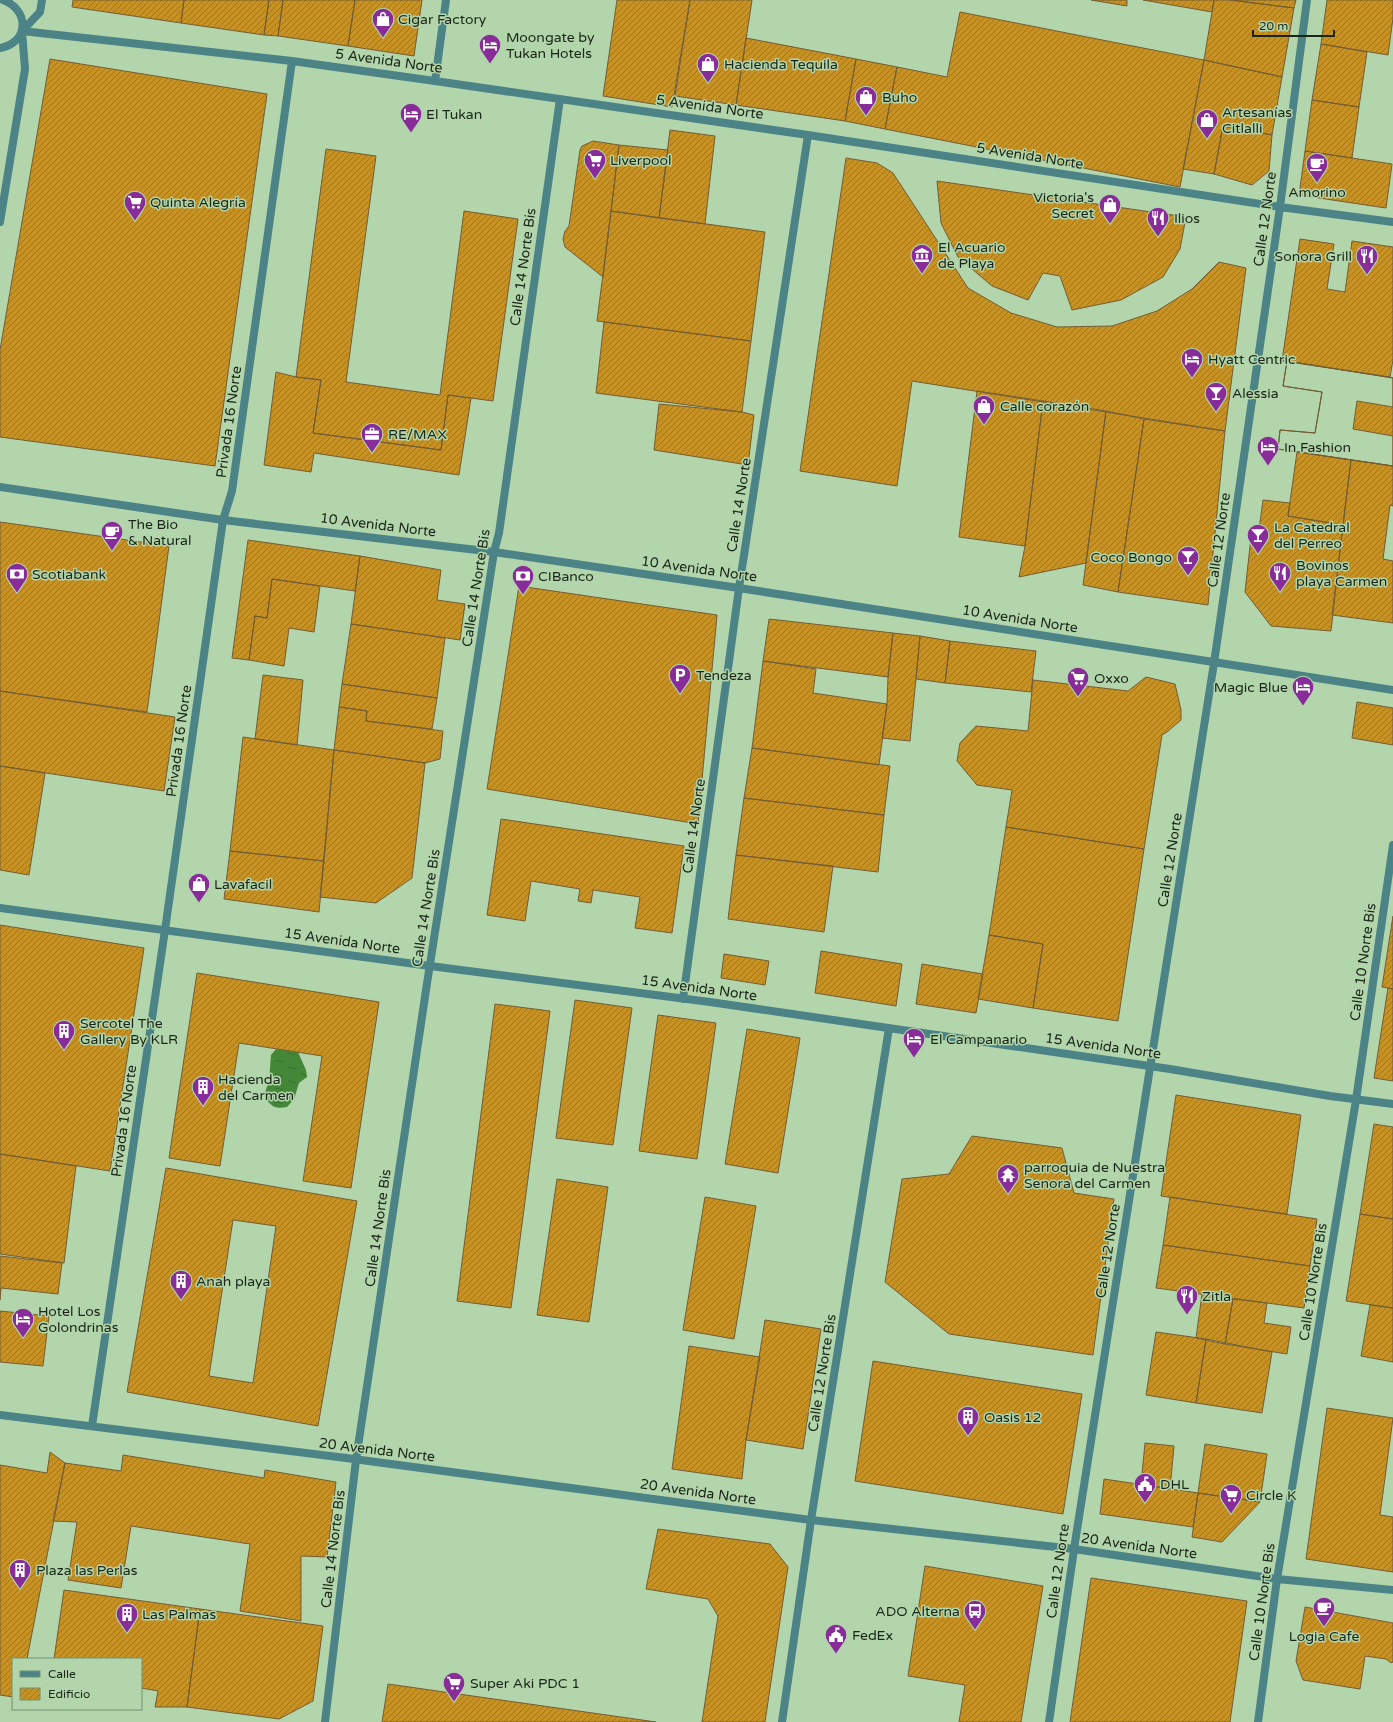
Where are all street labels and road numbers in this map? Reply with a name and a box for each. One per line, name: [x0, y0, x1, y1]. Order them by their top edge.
street label: 5 Avenida Norte: [334, 45, 444, 77]
street label: 5 Avenida Norte: [655, 91, 765, 123]
street label: 5 Avenida Norte: [975, 139, 1085, 173]
street label: Calle 12 Norte: [1250, 170, 1280, 267]
street label: Calle 14 Norte Bis: [506, 207, 540, 327]
street label: Privada 16 Norte: [213, 365, 245, 479]
street label: Calle 14 Norte: [723, 456, 755, 553]
street label: Calle 12 Norte: [1204, 491, 1234, 588]
street label: 10 Avenida Norte: [319, 509, 437, 541]
street label: Calle 14 Norte Bis: [458, 528, 494, 648]
street label: 10 Avenida Norte: [640, 552, 758, 586]
street label: 10 Avenida Norte: [961, 601, 1079, 637]
street label: Privada 16 Norte: [163, 684, 195, 798]
street label: Calle 14 Norte: [679, 777, 709, 874]
street label: Calle 12 Norte: [1154, 811, 1186, 908]
street label: Calle 14 Norte Bis: [408, 848, 444, 968]
street label: Calle 10 Norte Bis: [1346, 902, 1380, 1022]
street label: 15 Avenida Norte: [283, 924, 401, 958]
street label: 15 Avenida Norte: [640, 971, 758, 1005]
street label: 15 Avenida Norte: [1044, 1029, 1162, 1063]
street label: Privada 16 Norte: [108, 1064, 140, 1178]
street label: Calle 14 Norte Bis: [361, 1168, 395, 1288]
street label: Calle 12 Norte: [1092, 1202, 1124, 1299]
street label: Calle 10 Norte Bis: [1295, 1222, 1331, 1342]
street label: Calle 12 Norte Bis: [804, 1313, 840, 1433]
street label: 20 Avenida Norte: [318, 1434, 436, 1466]
street label: 20 Avenida Norte: [639, 1475, 757, 1509]
street label: Calle 14 Norte Bis: [317, 1489, 349, 1609]
street label: Calle 12 Norte: [1043, 1522, 1073, 1619]
street label: 20 Avenida Norte: [1080, 1529, 1198, 1563]
street label: Calle 10 Norte Bis: [1245, 1542, 1279, 1662]

